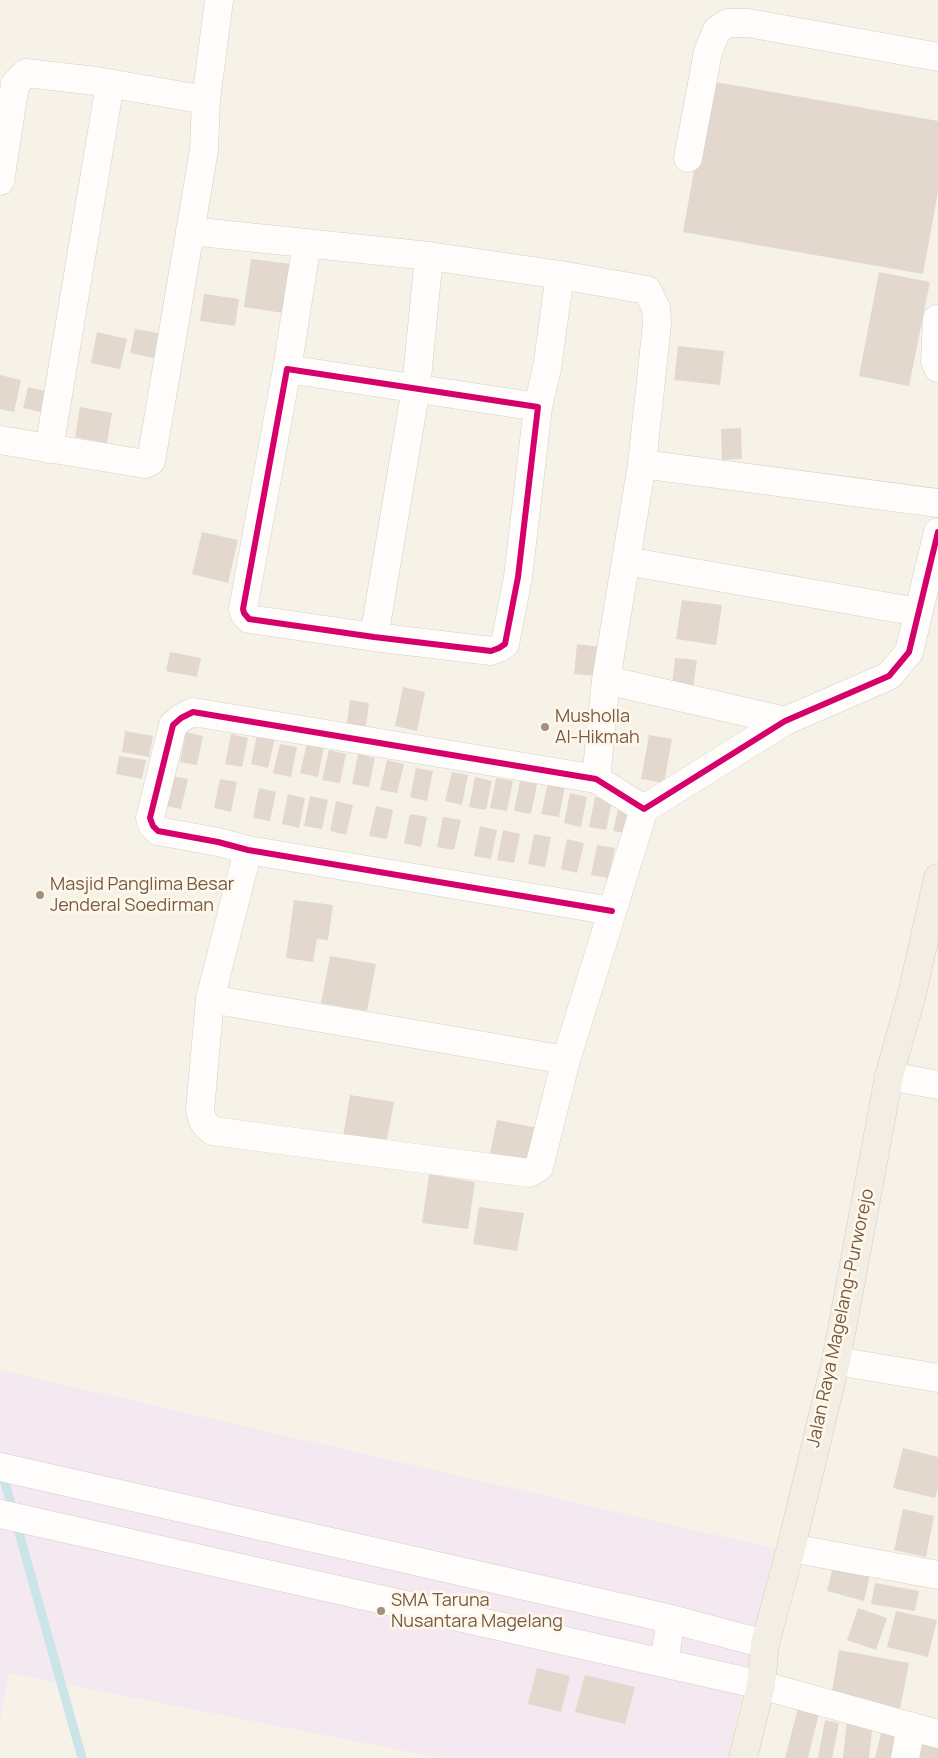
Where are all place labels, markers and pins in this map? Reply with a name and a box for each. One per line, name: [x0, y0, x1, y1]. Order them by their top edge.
place label: Musholla Al-Hikmah: [555, 706, 640, 749]
marker: Musholla Al-Hikmah: [539, 721, 551, 733]
place label: Masjid Panglima Besar Jenderal Soedirman: [50, 874, 234, 916]
marker: Masjid Panglima Besar Jenderal Soedirman: [34, 889, 46, 901]
place label: SMA Taruna Nusantara Magelang: [391, 1590, 563, 1632]
marker: SMA Taruna Nusantara Magelang: [375, 1605, 387, 1617]

